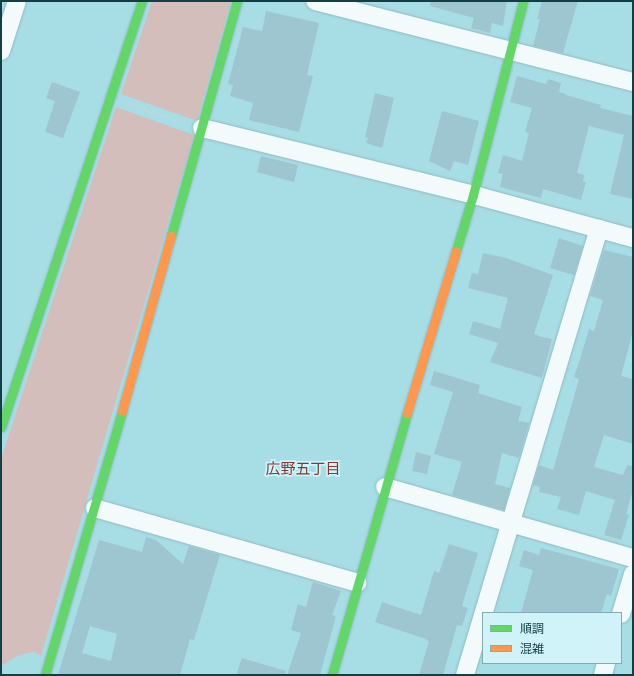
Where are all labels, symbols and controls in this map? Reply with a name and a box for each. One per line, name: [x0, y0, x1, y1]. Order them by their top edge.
district label: 広野五丁目: [266, 460, 340, 478]
legend: [482, 612, 622, 664]
text: 順調: [520, 620, 544, 637]
text: 混雑: [520, 640, 544, 657]

